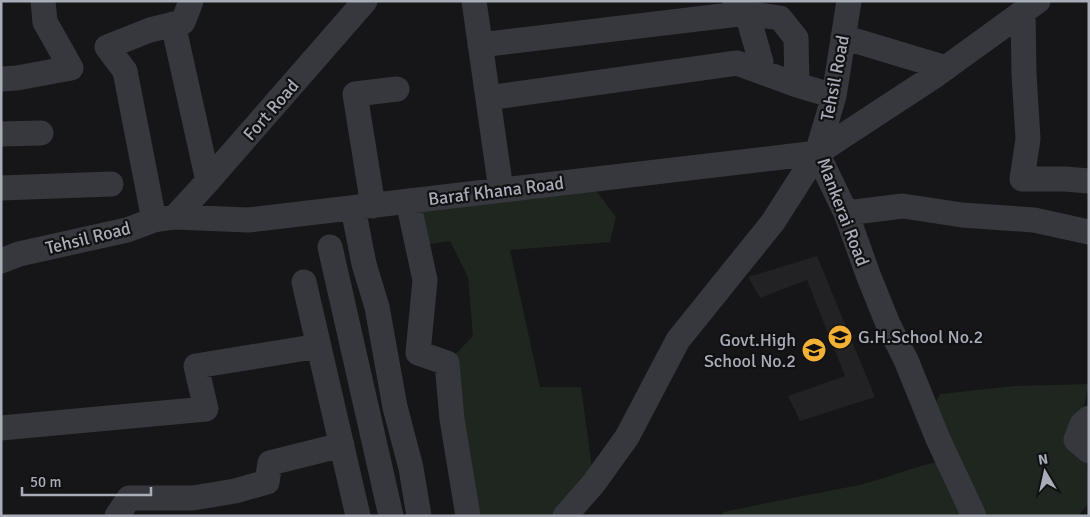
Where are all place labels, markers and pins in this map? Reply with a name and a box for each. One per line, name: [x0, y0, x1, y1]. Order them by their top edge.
school or university icon: G.H.School No.2: [827, 324, 853, 350]
place label: G.H.School No.2: [858, 326, 983, 348]
place label: Govt.High School No.2: [704, 329, 796, 372]
school or university icon: Govt.High School No.2: [801, 337, 827, 363]

